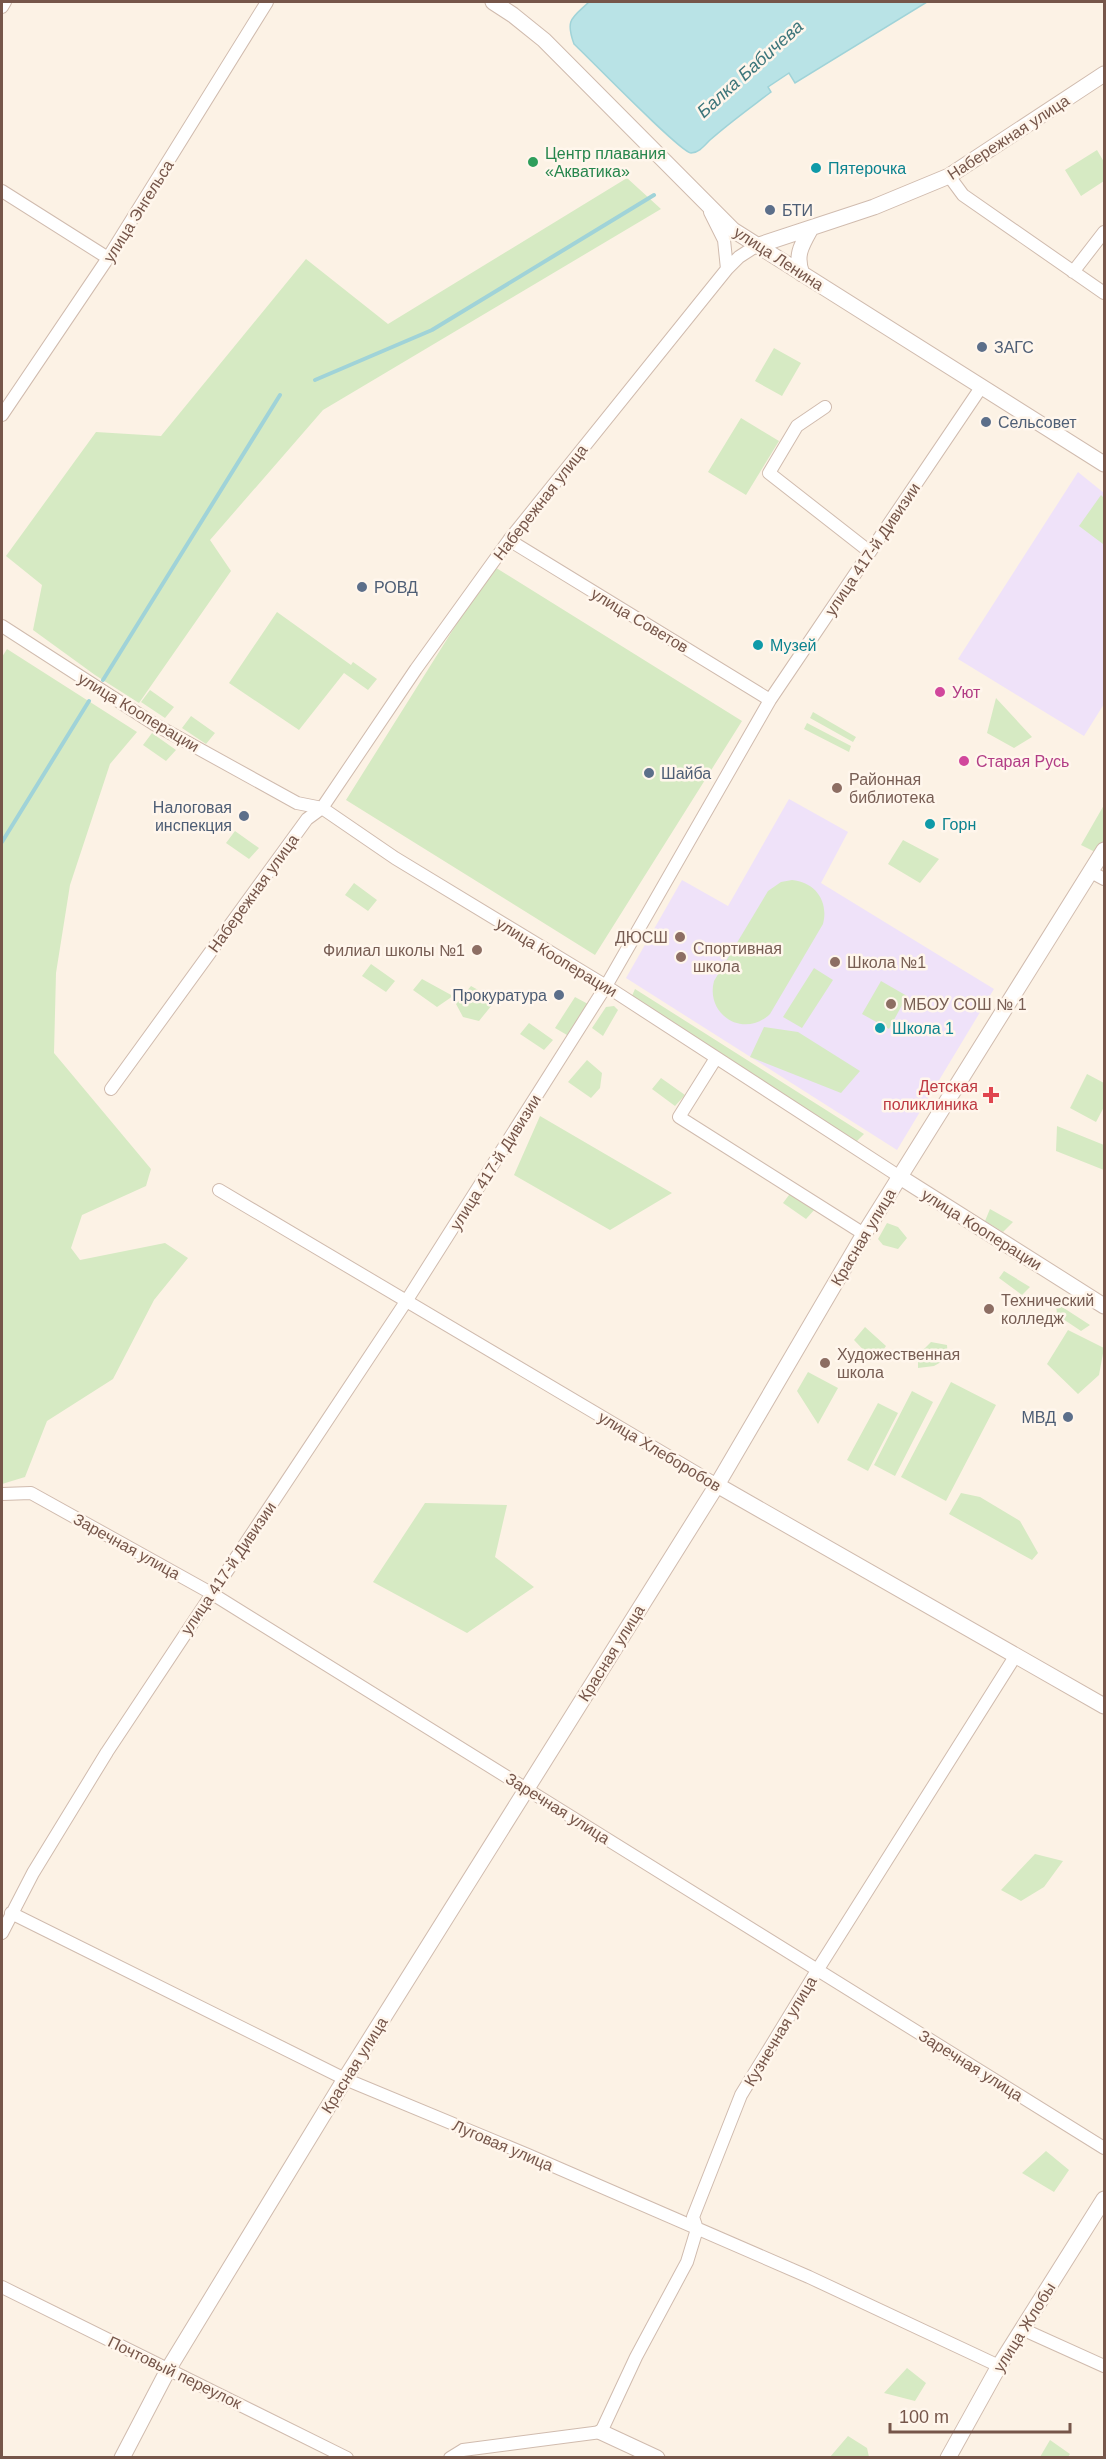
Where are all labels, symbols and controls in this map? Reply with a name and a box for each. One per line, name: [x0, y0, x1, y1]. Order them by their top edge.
water label: Балка Бабичева: [693, 16, 807, 122]
street label: Набережная улица: [944, 92, 1072, 183]
place label: Центр плавания «Акватика»: [545, 145, 666, 180]
marker: Центр плавания «Акватика»: [526, 155, 540, 169]
street label: улица Энгельса: [100, 157, 177, 265]
place label: Пятерочка: [828, 160, 906, 177]
marker: Пятерочка: [809, 161, 823, 175]
place label: БТИ: [782, 202, 813, 219]
marker: БТИ: [763, 203, 777, 217]
street label: улица Ленина: [731, 223, 827, 294]
place label: ЗАГС: [994, 339, 1034, 356]
marker: ЗАГС: [975, 340, 989, 354]
place label: Сельсовет: [998, 414, 1077, 431]
marker: Сельсовет: [979, 415, 993, 429]
street label: Набережная улица: [490, 441, 591, 563]
street label: улица 417-й Дивизии: [822, 480, 923, 619]
place label: РОВД: [374, 579, 418, 596]
marker: РОВД: [355, 580, 369, 594]
street label: улица Советов: [588, 585, 691, 656]
place label: Музей: [770, 637, 817, 654]
marker: Музей: [751, 638, 765, 652]
street label: улица Кооперации: [75, 670, 202, 755]
place label: Уют: [952, 684, 981, 701]
marker: Уют: [933, 685, 947, 699]
place label: Старая Русь: [976, 753, 1069, 770]
marker: Старая Русь: [957, 754, 971, 768]
place label: Шайба: [661, 765, 711, 782]
marker: Шайба: [642, 766, 656, 780]
place label: Районная библиотека: [849, 771, 935, 806]
marker: Районная библиотека: [830, 781, 844, 795]
place label: Налоговая инспекция: [153, 799, 232, 834]
marker: Налоговая инспекция: [237, 809, 251, 823]
place label: Горн: [942, 816, 976, 833]
marker: Горн: [923, 817, 937, 831]
street label: Набережная улица: [205, 831, 302, 956]
street label: улица Кооперации: [493, 915, 620, 1000]
place label: ДЮСШ: [615, 929, 668, 946]
marker: ДЮСШ: [673, 930, 687, 944]
place label: Спортивная школа: [693, 940, 782, 975]
place label: Филиал школы №1: [323, 942, 465, 959]
marker: Филиал школы №1: [470, 943, 484, 957]
marker: Спортивная школа: [674, 950, 688, 964]
place label: Школа №1: [847, 954, 926, 971]
marker: Школа №1: [828, 955, 842, 969]
place label: Прокуратура: [452, 987, 547, 1004]
marker: Прокуратура: [552, 988, 566, 1002]
place label: МБОУ СОШ № 1: [903, 996, 1027, 1013]
marker: МБОУ СОШ № 1: [884, 997, 898, 1011]
place label: Школа 1: [892, 1020, 954, 1037]
marker: Школа 1: [873, 1021, 887, 1035]
place label: Детская поликлиника: [883, 1078, 978, 1113]
marker: Детская поликлиника: [982, 1086, 1000, 1104]
street label: улица 417-й Дивизии: [447, 1092, 544, 1233]
street label: Красная улица: [828, 1186, 899, 1289]
street label: улица Кооперации: [919, 1186, 1045, 1273]
place label: Технический колледж: [1001, 1292, 1094, 1327]
marker: Технический колледж: [982, 1302, 996, 1316]
place label: Художественная школа: [837, 1346, 960, 1381]
marker: Художественная школа: [818, 1356, 832, 1370]
street label: улица Хлеборобов: [596, 1408, 724, 1495]
place label: МВД: [1022, 1409, 1056, 1426]
marker: МВД: [1061, 1410, 1075, 1424]
street label: улица 417-й Дивизии: [178, 1499, 279, 1638]
street label: Заречная улица: [71, 1510, 183, 1583]
street label: Красная улица: [575, 1602, 648, 1704]
street label: Заречная улица: [503, 1770, 613, 1847]
street label: Кузнечная улица: [741, 1973, 820, 2089]
street label: Красная улица: [318, 2014, 391, 2116]
street label: Заречная улица: [916, 2027, 1026, 2104]
street label: Луговая улица: [450, 2117, 556, 2174]
street label: улица Жлобы: [990, 2279, 1059, 2375]
street label: Почтовый переулок: [105, 2333, 245, 2413]
scale bar: [890, 2396, 1070, 2434]
text: 100 m: [899, 2407, 949, 2427]

